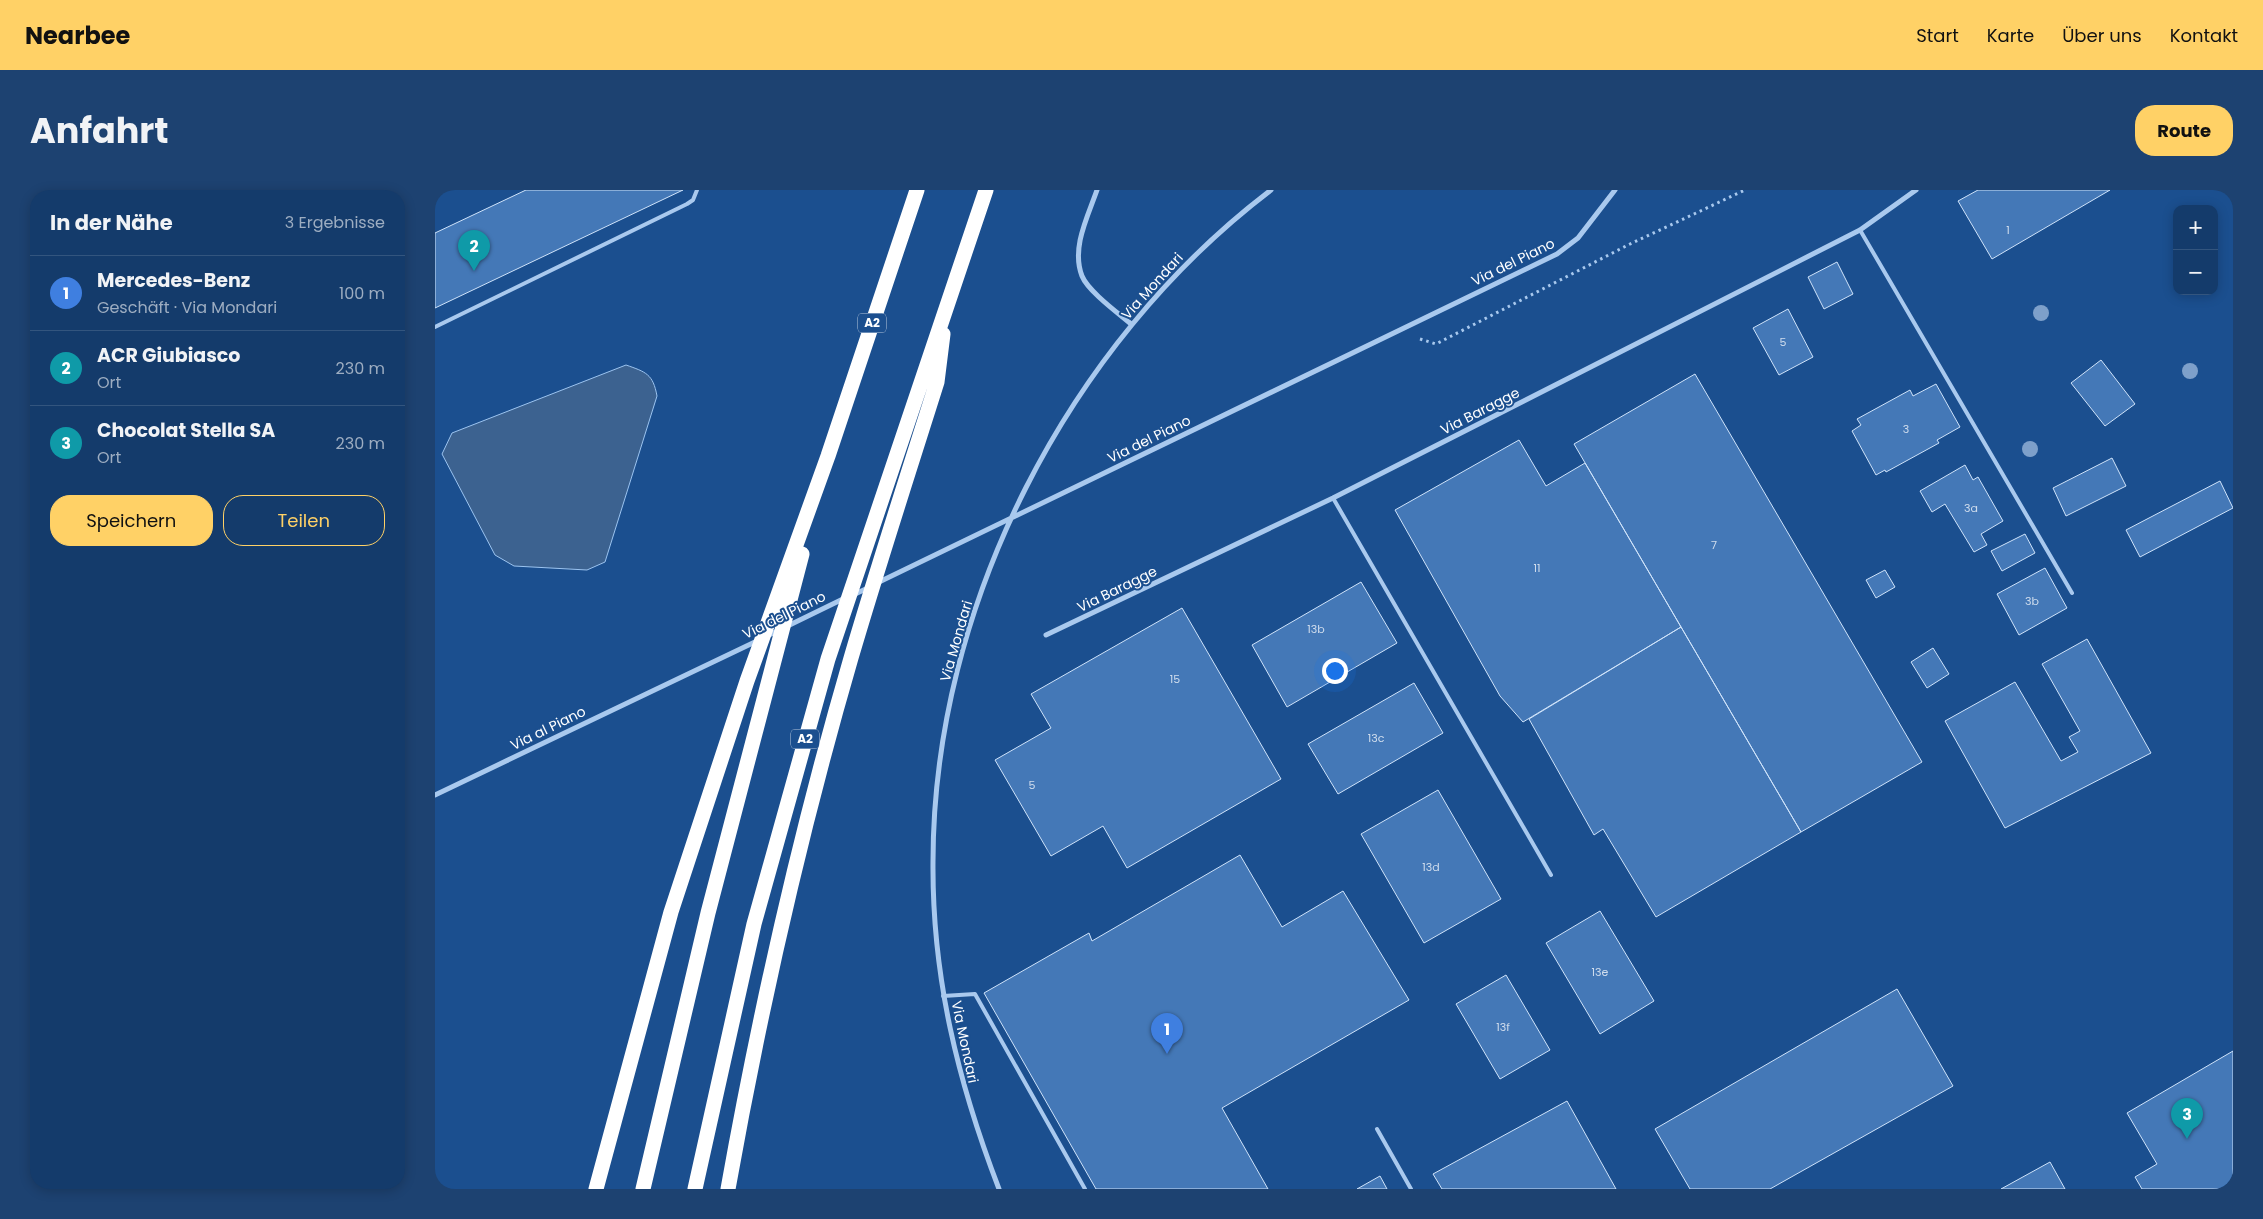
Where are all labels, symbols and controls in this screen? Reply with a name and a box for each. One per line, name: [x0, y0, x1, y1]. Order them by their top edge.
text: Nearbee: [25, 19, 130, 52]
text: Start: [1916, 23, 1959, 48]
text: Karte: [1987, 23, 2034, 48]
text: Über uns: [2062, 23, 2142, 48]
text: Kontakt: [2170, 23, 2238, 48]
button: Route: [2135, 105, 2233, 156]
text: Anfahrt: [30, 106, 169, 155]
map controls: [2173, 205, 2218, 295]
button: +: [2173, 205, 2218, 250]
text: In der Nähe: [50, 208, 173, 237]
text: 3 Ergebnisse: [285, 211, 385, 234]
house number: 1: [2006, 222, 2010, 238]
pin: 2: [458, 230, 490, 271]
street label: Via del Piano: [1468, 233, 1558, 291]
street label: Via Mondari: [1117, 248, 1187, 324]
button: −: [2173, 250, 2218, 295]
text: Mercedes-Benz: [97, 267, 250, 294]
text: 1: [63, 282, 69, 305]
text: 100 m: [339, 282, 385, 305]
text: Geschäft · Via Mondari: [97, 296, 277, 319]
road number: A2: [858, 314, 886, 332]
house number: 5: [1780, 334, 1787, 350]
text: ACR Giubiasco: [97, 342, 240, 369]
text: 2: [61, 357, 71, 380]
text: 230 m: [336, 357, 385, 380]
text: Ort: [97, 371, 121, 394]
street label: Via Baragge: [1437, 382, 1523, 440]
street label: Via del Piano: [1104, 410, 1194, 468]
text: Chocolat Stella SA: [97, 417, 275, 444]
house number: 3: [1903, 421, 1909, 437]
text: 3: [61, 432, 71, 455]
text: 230 m: [336, 432, 385, 455]
text: Ort: [97, 446, 121, 469]
button: Speichern: [50, 495, 213, 546]
button: Teilen: [223, 495, 385, 546]
house number: 3a: [1964, 500, 1978, 516]
house number: 7: [1711, 537, 1717, 553]
house number: 11: [1533, 560, 1541, 576]
street label: Via Baragge: [1074, 561, 1161, 617]
street label: Via del Piano: [739, 586, 829, 644]
house number: 3b: [2025, 593, 2039, 609]
street label: Via Mondari: [935, 598, 977, 684]
house number: 13b: [1307, 621, 1325, 637]
your location: [1322, 658, 1348, 684]
house number: 15: [1170, 671, 1180, 687]
street label: Via al Piano: [507, 701, 589, 755]
road number: A2: [791, 730, 819, 748]
house number: 13c: [1368, 730, 1385, 746]
house number: 5: [1029, 777, 1036, 793]
house number: 13d: [1422, 859, 1440, 875]
house number: 13e: [1592, 964, 1609, 980]
street label: Via Mondari: [947, 999, 983, 1085]
pin: 1: [1151, 1013, 1183, 1054]
house number: 13f: [1496, 1019, 1510, 1035]
pin: 3: [2171, 1098, 2203, 1139]

